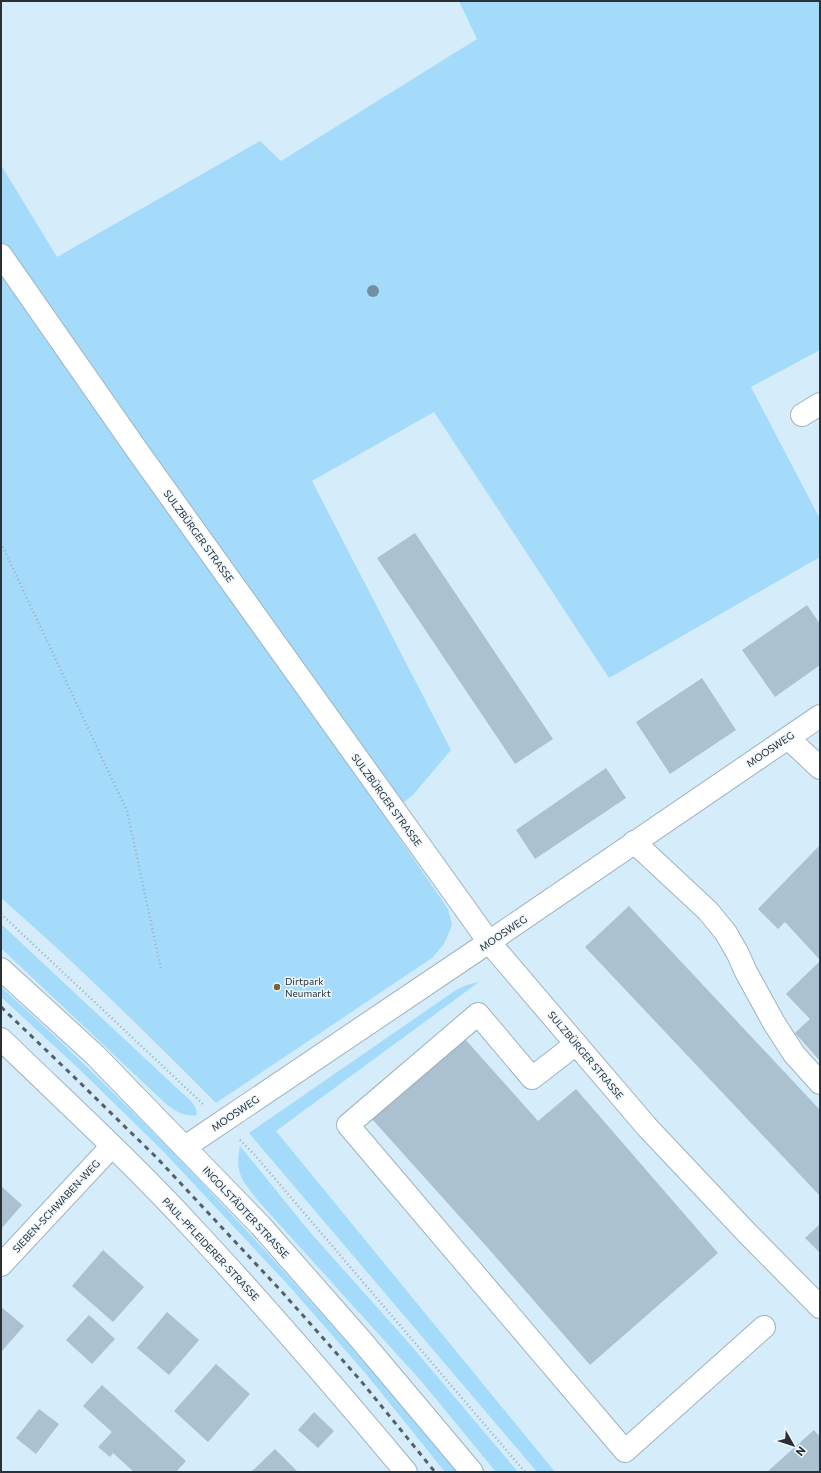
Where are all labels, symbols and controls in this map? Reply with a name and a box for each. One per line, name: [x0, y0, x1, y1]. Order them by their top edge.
street label: SULZBÜRGER STRASSE: [161, 487, 237, 585]
street label: MOOSWEG: [744, 729, 796, 769]
street label: SULZBÜRGER STRASSE: [349, 751, 425, 849]
street label: MOOSWEG: [477, 913, 529, 953]
place label: Dirtpark Neumarkt: [285, 975, 331, 999]
marker: Dirtpark Neumarkt: [272, 982, 282, 992]
street label: SULZBÜRGER STRASSE: [546, 1009, 626, 1101]
street label: MOOSWEG: [209, 1093, 261, 1133]
street label: SIEBEN-SCHWABEN-WEG: [10, 1157, 102, 1255]
street label: INGOLSTÄDTER STRASSE: [200, 1164, 292, 1260]
street label: PAUL-PFLEIDERER-STRASSE: [160, 1195, 262, 1303]
north arrow: [773, 1425, 813, 1465]
text: N: [794, 1444, 809, 1459]

